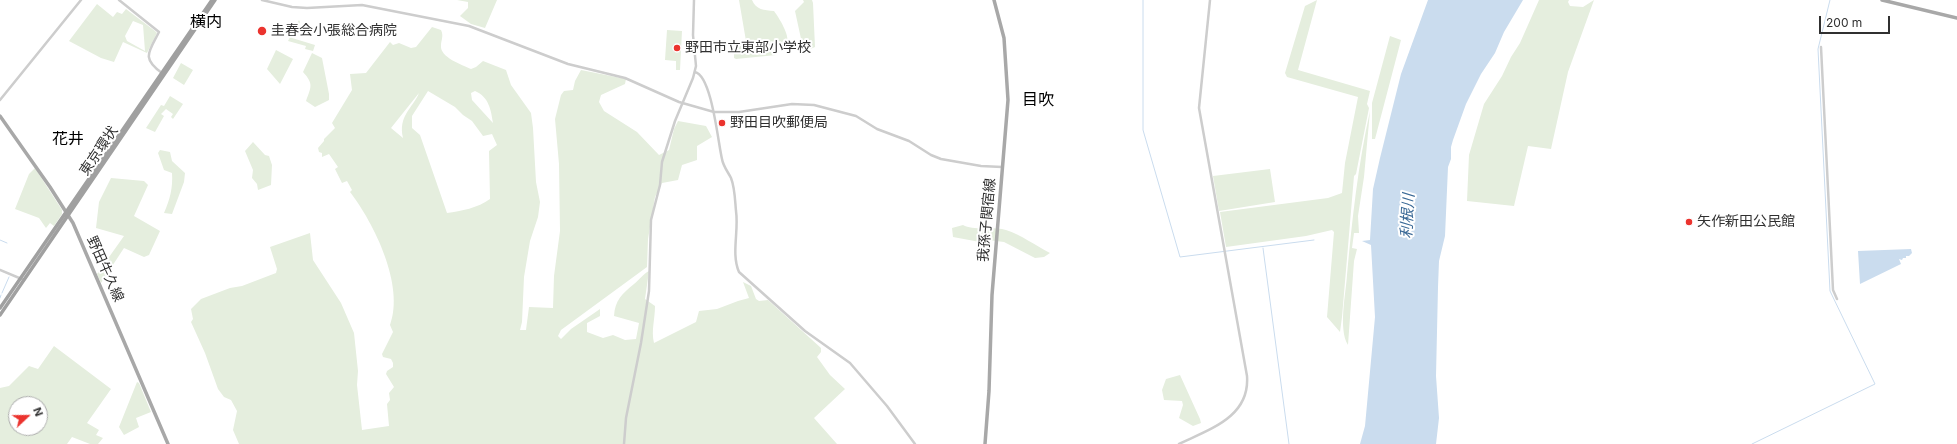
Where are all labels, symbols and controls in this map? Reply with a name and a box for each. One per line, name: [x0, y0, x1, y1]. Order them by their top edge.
scale bar: [1821, 8, 1892, 34]
district label: 横内: [190, 12, 222, 32]
text: 200 m: [1826, 15, 1862, 30]
place label: 圭春会小張総合病院: [271, 23, 397, 39]
marker: 圭春会小張総合病院: [256, 25, 268, 37]
place label: 野田市立東部小学校: [685, 40, 811, 56]
marker: 野田市立東部小学校: [672, 43, 682, 53]
district label: 目吹: [1022, 90, 1054, 110]
place label: 野田目吹郵便局: [730, 115, 828, 131]
marker: 野田目吹郵便局: [717, 118, 727, 128]
street label: 東京環状: [76, 123, 122, 179]
district label: 花井: [52, 129, 84, 149]
street label: 我孫子関宿線: [975, 177, 999, 263]
water label: 利根川: [1398, 193, 1418, 239]
place label: 矢作新田公民館: [1697, 214, 1795, 230]
marker: 矢作新田公民館: [1684, 217, 1694, 227]
street label: 野田牛久線: [83, 234, 127, 304]
north arrow: [8, 396, 48, 436]
text: N: [30, 405, 46, 418]

